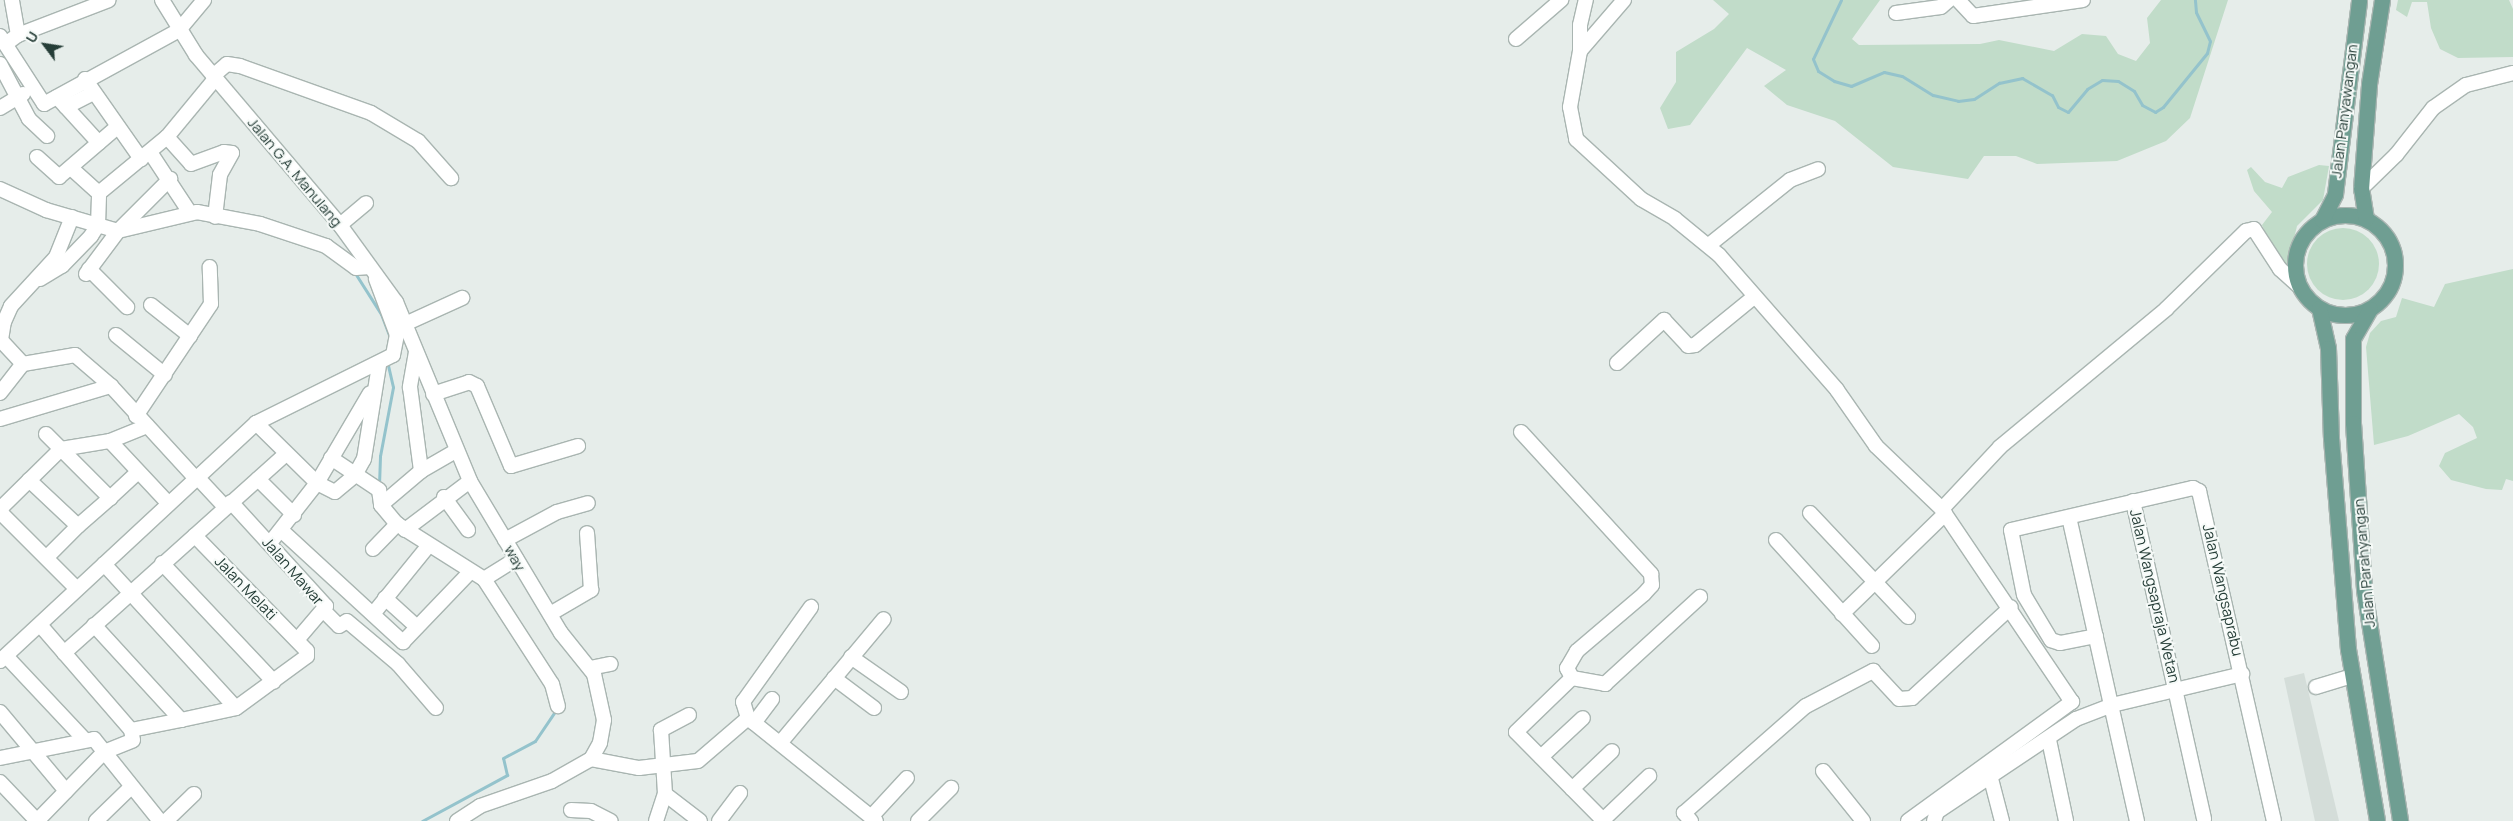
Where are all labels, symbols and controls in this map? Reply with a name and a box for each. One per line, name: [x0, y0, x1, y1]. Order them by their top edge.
north arrow: [20, 20, 70, 70]
text: U: [21, 28, 42, 46]
street label: Jalan Panyawangan: [2327, 43, 2361, 179]
street label: Jalan G.A. Manulang: [244, 114, 346, 230]
street label: Jalan Parahyangan: [2349, 498, 2379, 628]
street label: Jalan Wangsapraja Wetan: [2126, 508, 2184, 684]
street label: Jalan Wangsaprabu: [2199, 522, 2247, 658]
street label: Jalan Mawar: [258, 533, 328, 609]
street label: way: [501, 542, 529, 574]
street label: Jalan Melati: [211, 552, 281, 624]

